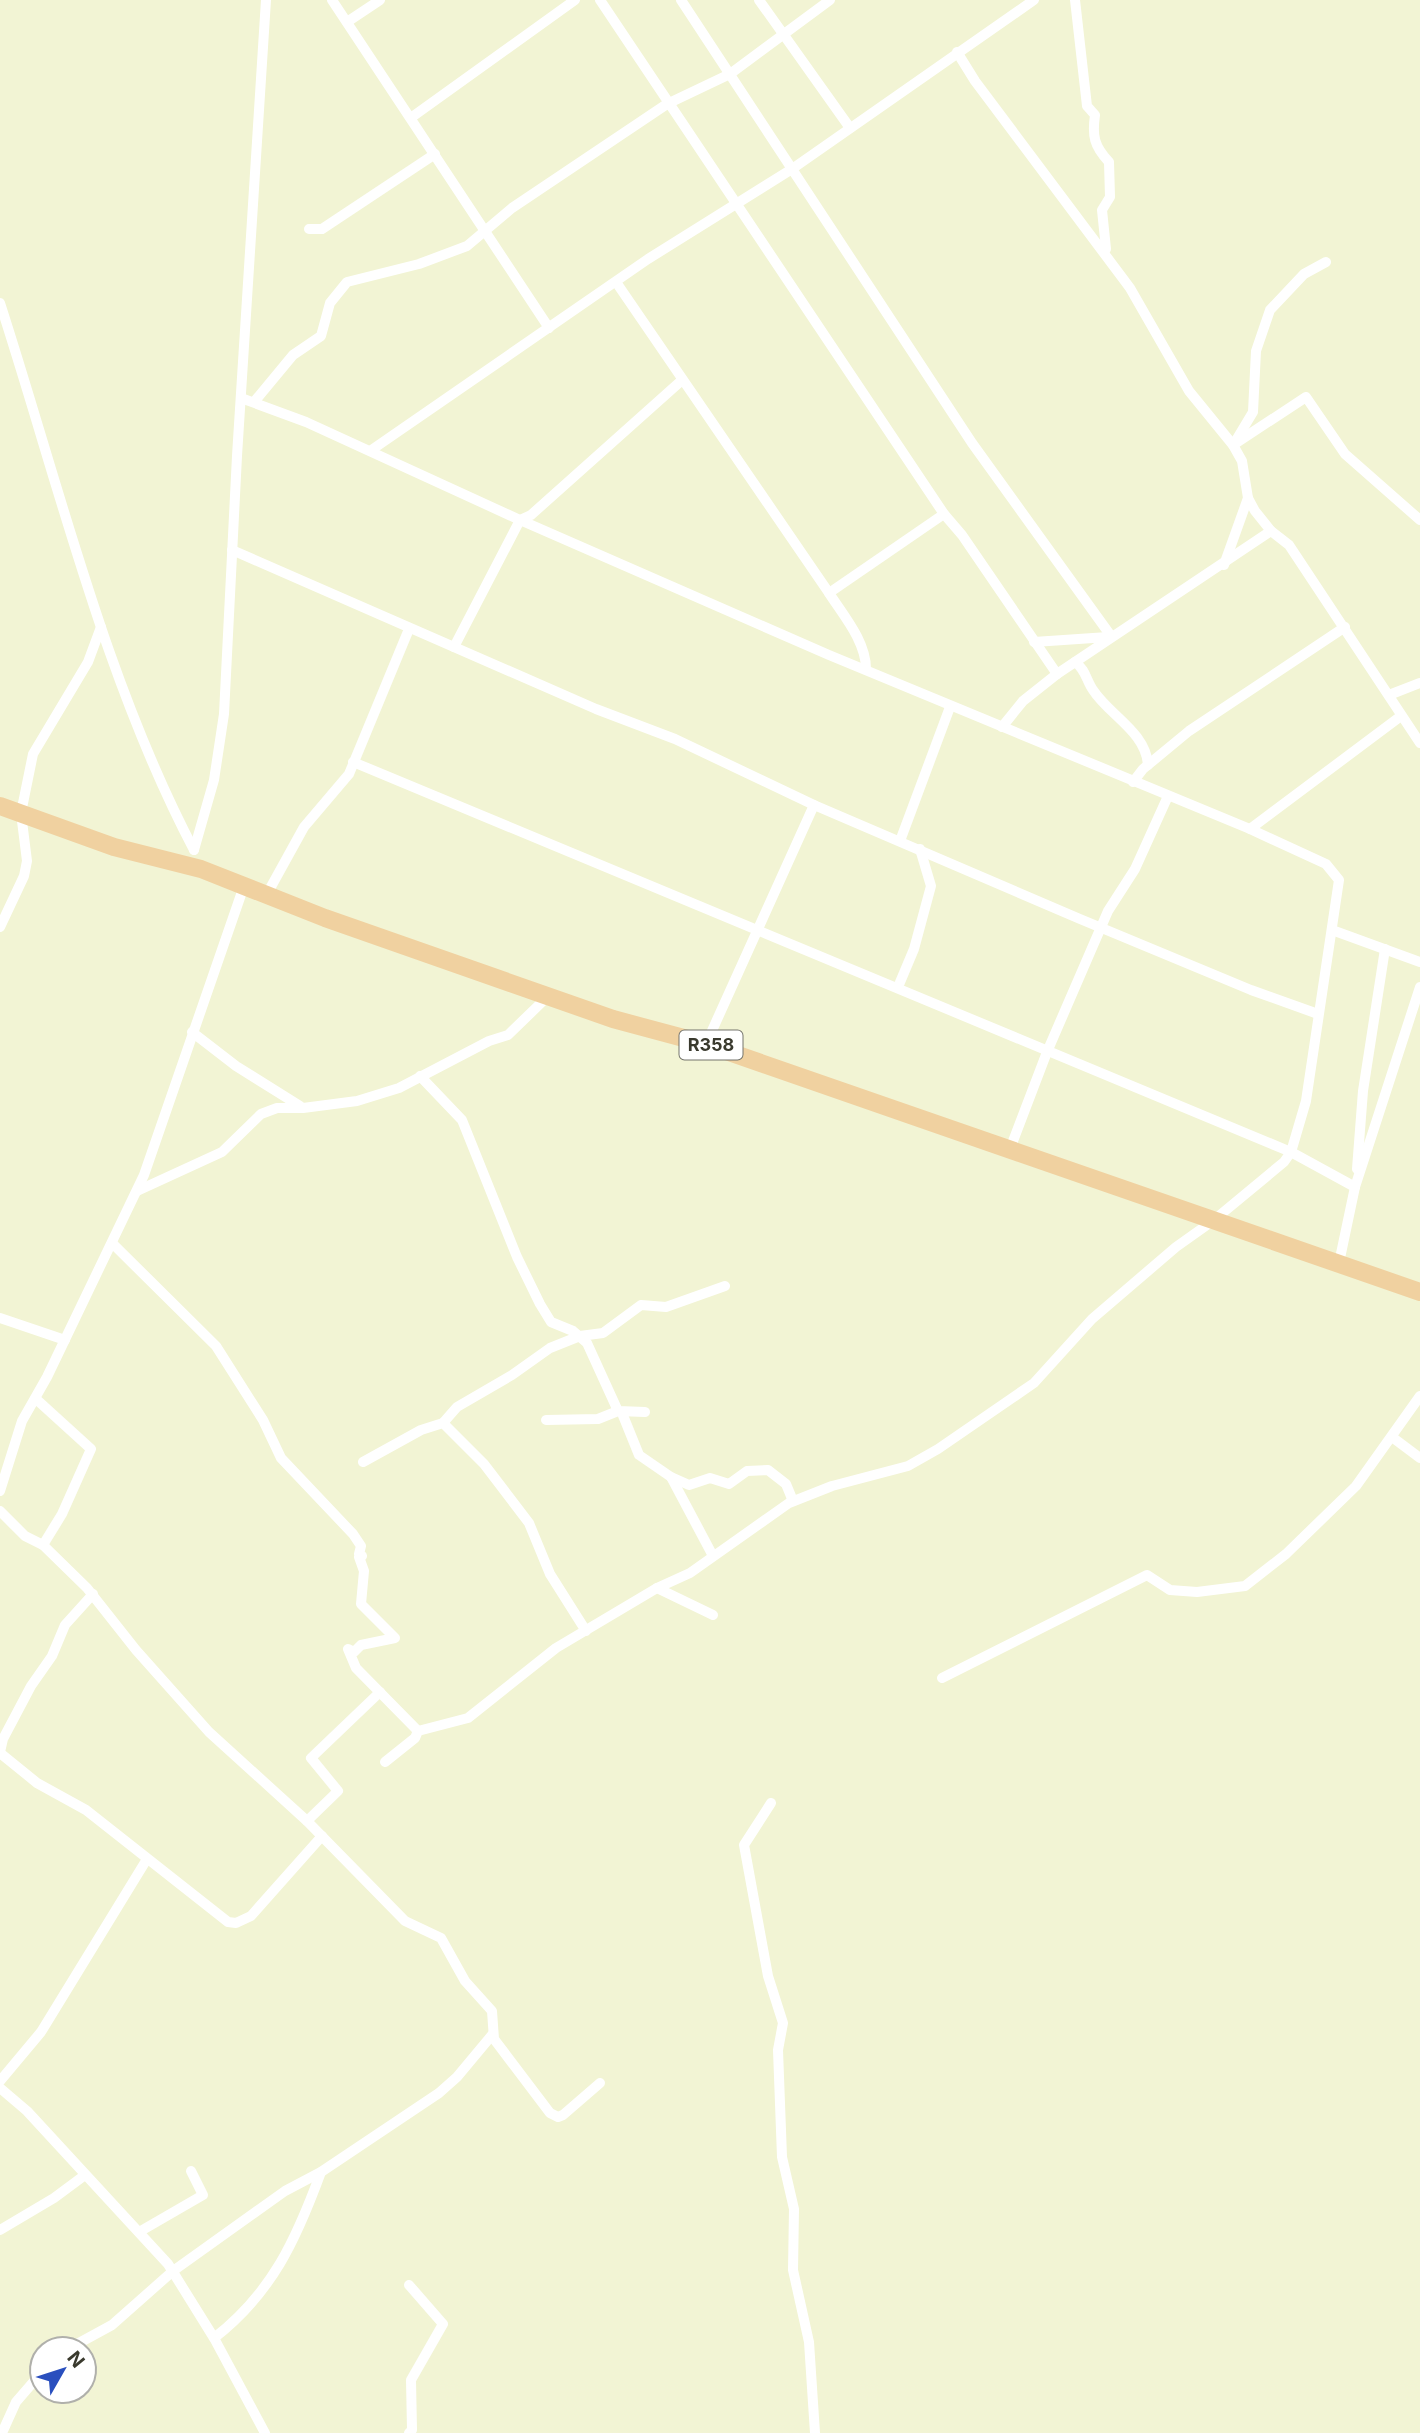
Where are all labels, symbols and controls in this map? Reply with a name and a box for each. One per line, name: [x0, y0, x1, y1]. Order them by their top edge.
road number: R358: [680, 1030, 742, 1060]
north arrow: [28, 2335, 98, 2405]
text: N: [62, 2347, 89, 2372]

